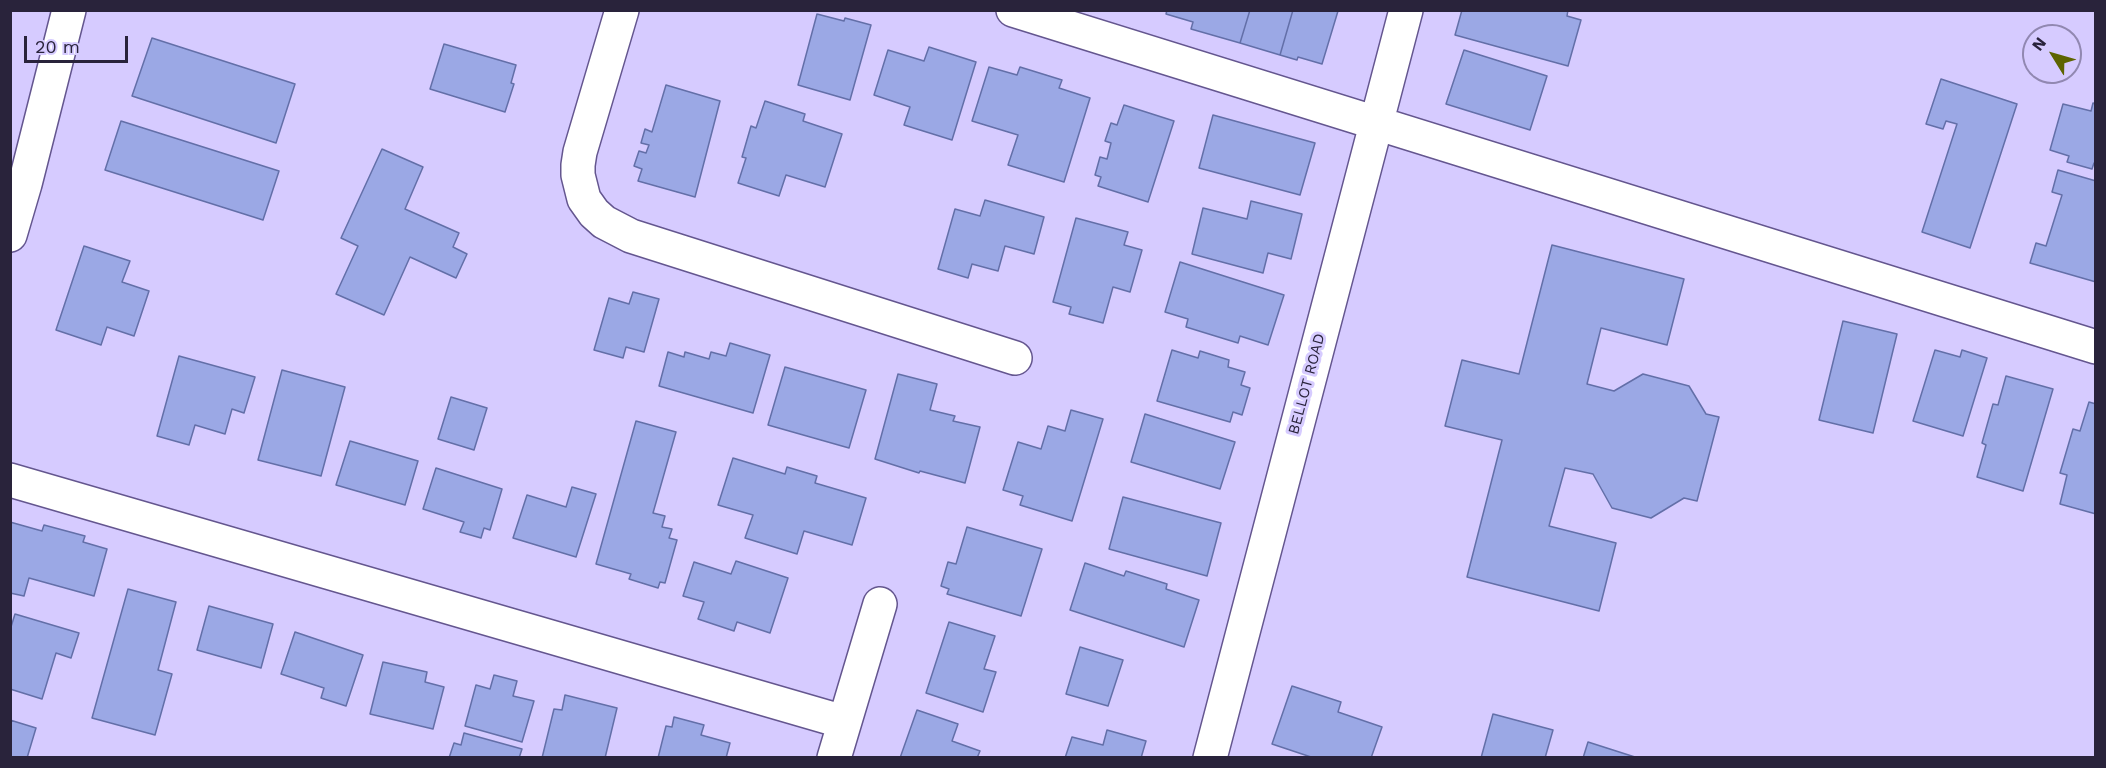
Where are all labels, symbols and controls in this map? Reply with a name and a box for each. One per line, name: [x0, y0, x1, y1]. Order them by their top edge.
scale bar: [27, 24, 130, 62]
north arrow: [2022, 24, 2082, 84]
text: N: [2028, 34, 2050, 55]
text: 20 m: [35, 36, 80, 57]
street label: BELLOT ROAD: [1285, 332, 1329, 436]

